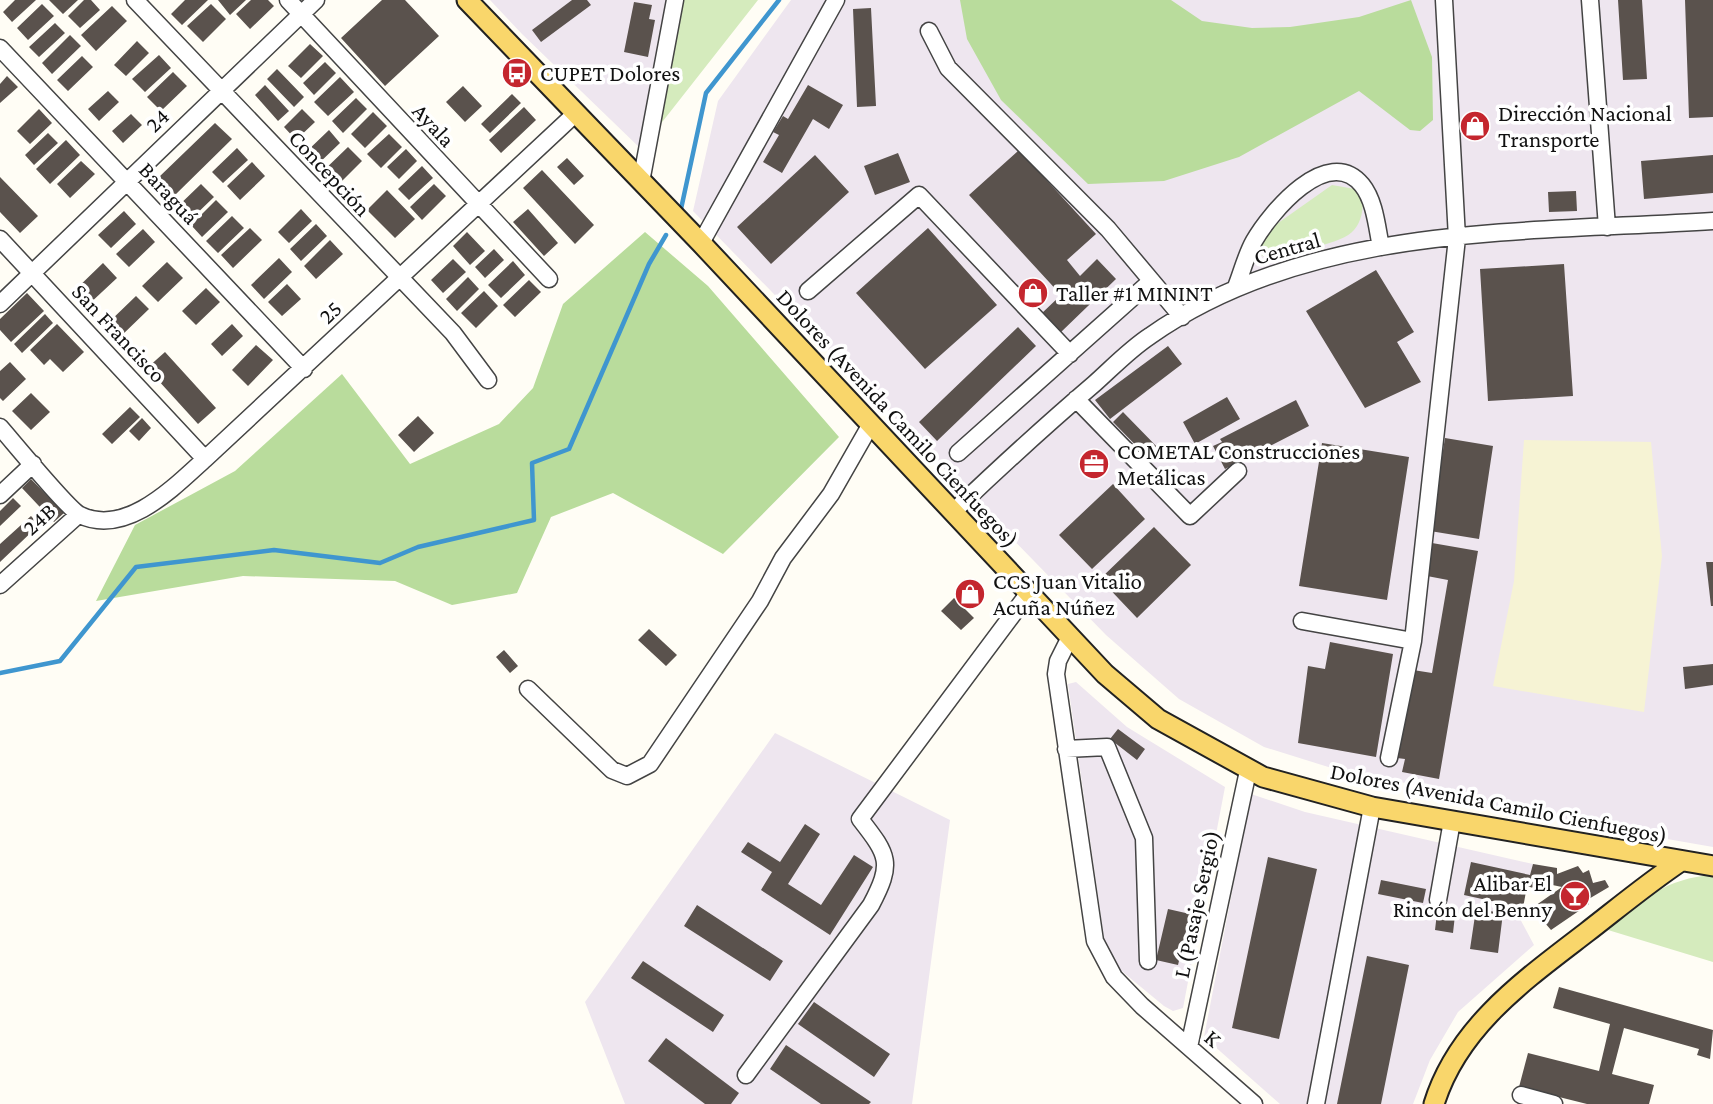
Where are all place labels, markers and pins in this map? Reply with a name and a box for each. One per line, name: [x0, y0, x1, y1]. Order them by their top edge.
bus stop icon: CUPET Dolores: [500, 56, 534, 90]
place label: CUPET Dolores: [540, 60, 680, 86]
place label: Dirección Nacional Transporte: [1498, 100, 1672, 152]
shop icon: Dirección Nacional Transporte: [1458, 109, 1492, 143]
shop icon: Taller #1 MININT: [1016, 276, 1050, 310]
place label: Taller #1 MININT: [1056, 280, 1213, 306]
place label: COMETAL Construcciones Metálicas: [1117, 438, 1360, 490]
office icon: COMETAL Construcciones Metálicas: [1077, 447, 1111, 481]
place label: CCS Juan Vitalio Acuña Núñez: [993, 568, 1142, 620]
shop icon: CCS Juan Vitalio Acuña Núñez: [953, 577, 987, 611]
place label: Alibar El Rincón del Benny: [1393, 870, 1552, 922]
bar icon: Alibar El Rincón del Benny: [1558, 879, 1592, 913]

